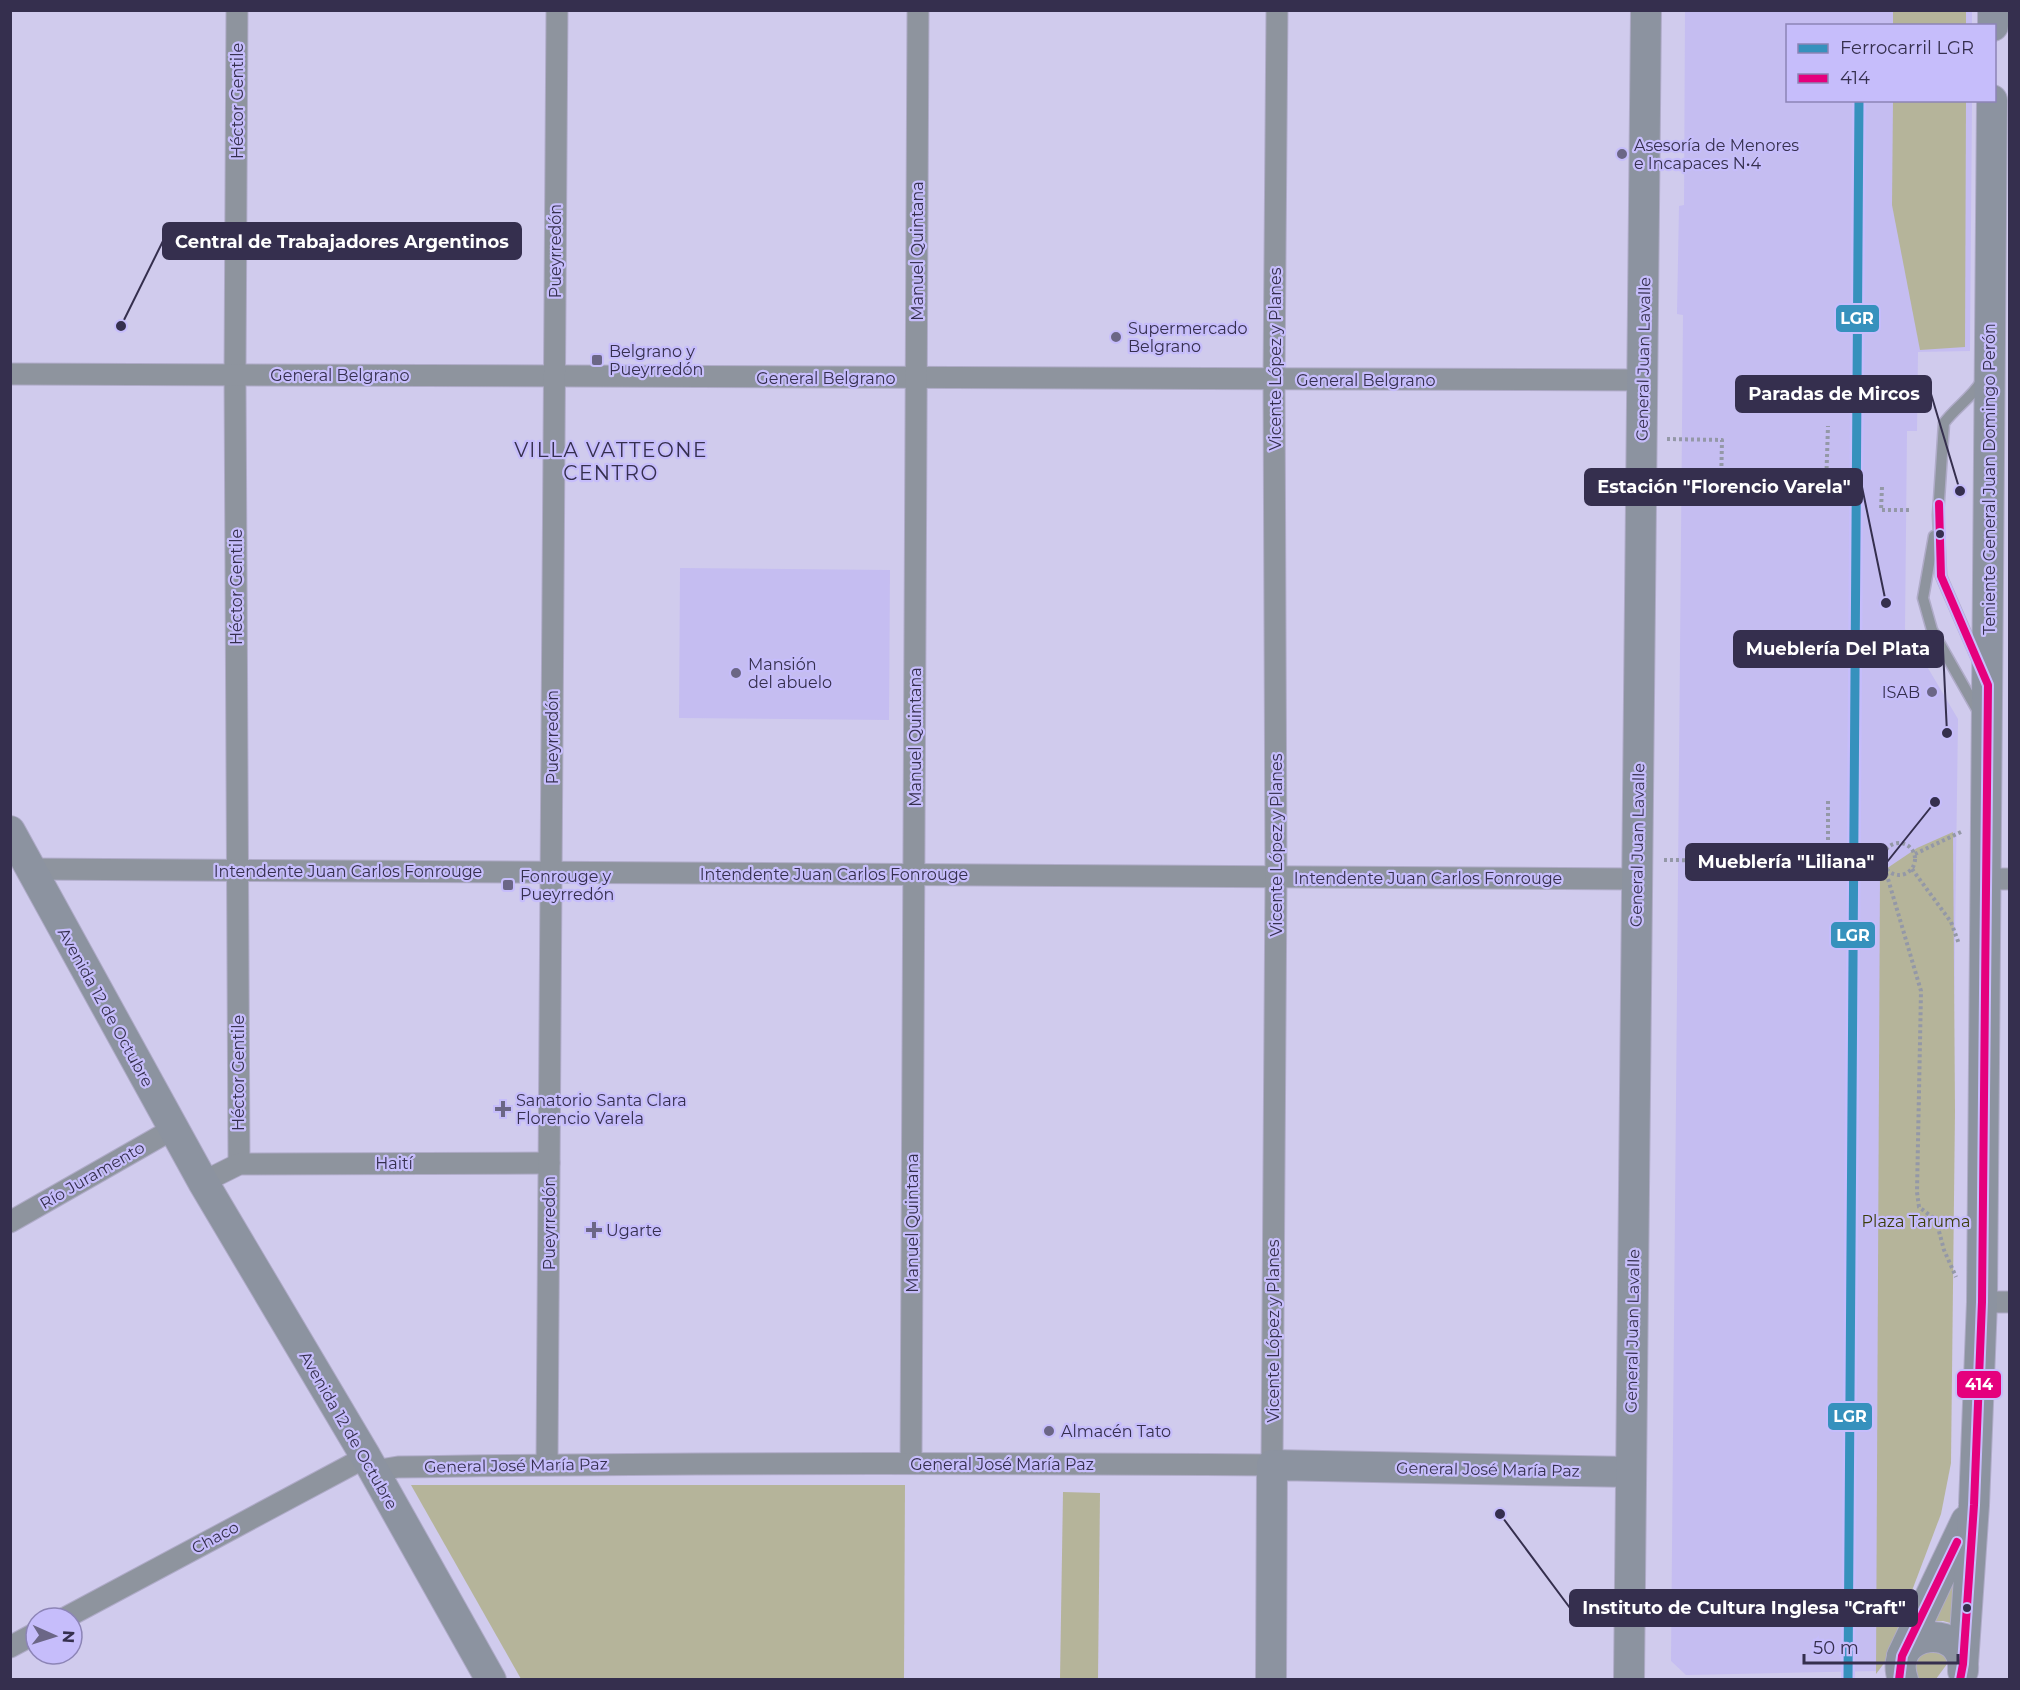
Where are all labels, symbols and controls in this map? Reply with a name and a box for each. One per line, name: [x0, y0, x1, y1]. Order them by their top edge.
legend: [1786, 24, 1996, 102]
text: Ferrocarril LGR: [1840, 37, 1974, 59]
street label: Héctor Gentile: [228, 43, 247, 159]
text: 414: [1840, 67, 1870, 89]
place label: Asesoría de Menores e Incapaces N•4: [1634, 136, 1799, 173]
marker: Asesoría de Menores e Incapaces N•4: [1615, 147, 1629, 161]
street label: Manuel Quintana: [908, 181, 927, 321]
street label: Pueyrredón: [546, 204, 565, 298]
callout: Central de Trabajadores Argentinos: [163, 223, 521, 259]
text: Central de Trabajadores Argentinos: [175, 231, 509, 253]
street label: Vicente López y Planes: [1266, 267, 1285, 451]
street label: General Juan Lavalle: [1633, 277, 1654, 441]
line badge: LGR: [1835, 304, 1880, 333]
text: LGR: [1840, 309, 1874, 328]
place label: Supermercado Belgrano: [1128, 319, 1248, 356]
street label: Teniente General Juan Domingo Perón: [1980, 323, 1999, 635]
marker: Supermercado Belgrano: [1109, 330, 1123, 344]
place label: Belgrano y Pueyrredón: [609, 342, 703, 379]
marker: Belgrano y Pueyrredón: [590, 353, 604, 367]
street label: General Belgrano: [270, 366, 410, 385]
street label: General Belgrano: [756, 369, 896, 388]
street label: General Belgrano: [1296, 371, 1436, 390]
callout: Paradas de Mircos: [1736, 376, 1931, 412]
text: Paradas de Mircos: [1748, 383, 1920, 405]
district label: VILLA VATTEONE CENTRO: [514, 438, 708, 485]
callout: Estación "Florencio Varela": [1585, 469, 1862, 505]
text: Estación "Florencio Varela": [1597, 476, 1851, 498]
unlabelled marker: [1934, 528, 1946, 540]
street label: Héctor Gentile: [227, 529, 246, 645]
callout: Mueblería Del Plata: [1734, 631, 1943, 667]
text: Mueblería Del Plata: [1746, 638, 1930, 660]
place label: Mansión del abuelo: [748, 655, 832, 692]
marker: Mansión del abuelo: [729, 666, 743, 680]
street label: Manuel Quintana: [906, 667, 925, 807]
place label: ISAB: [1882, 683, 1920, 702]
marker: ISAB: [1925, 685, 1939, 699]
street label: Pueyrredón: [543, 690, 562, 784]
street label: Vicente López y Planes: [1267, 753, 1286, 937]
street label: General Juan Lavalle: [1627, 763, 1648, 927]
callout: Mueblería "Liliana": [1686, 844, 1887, 880]
text: Mueblería "Liliana": [1698, 851, 1874, 873]
street label: Intendente Juan Carlos Fonrouge: [214, 862, 482, 881]
street label: Intendente Juan Carlos Fonrouge: [700, 865, 968, 884]
place label: Fonrouge y Pueyrredón: [520, 867, 614, 904]
street label: Intendente Juan Carlos Fonrouge: [1294, 869, 1562, 888]
marker: Fonrouge y Pueyrredón: [501, 878, 515, 892]
line badge: LGR: [1830, 921, 1876, 949]
street label: Avenida 12 de Octubre: [54, 924, 157, 1090]
text: LGR: [1836, 926, 1870, 945]
street label: Héctor Gentile: [229, 1015, 248, 1131]
place label: Sanatorio Santa Clara Florencio Varela: [516, 1091, 687, 1128]
marker: Sanatorio Santa Clara Florencio Varela: [494, 1100, 512, 1118]
street label: Río Juramento: [37, 1138, 148, 1213]
street label: Manuel Quintana: [903, 1153, 922, 1293]
street label: Haití: [375, 1154, 413, 1173]
street label: Pueyrredón: [540, 1176, 559, 1270]
park label: Plaza Taruma: [1862, 1212, 1970, 1231]
place label: Ugarte: [606, 1221, 662, 1240]
marker: Ugarte: [587, 1223, 601, 1237]
street label: Vicente López y Planes: [1264, 1239, 1283, 1423]
street label: General Juan Lavalle: [1622, 1249, 1643, 1413]
street label: Avenida 12 de Octubre: [296, 1348, 402, 1513]
line badge: 414: [1956, 1370, 2002, 1399]
text: 414: [1965, 1375, 1993, 1394]
line badge: LGR: [1827, 1402, 1873, 1431]
text: LGR: [1833, 1407, 1867, 1426]
place label: Almacén Tato: [1061, 1422, 1171, 1441]
marker: Almacén Tato: [1042, 1424, 1056, 1438]
street label: General José María Paz: [424, 1454, 608, 1477]
street label: General José María Paz: [910, 1455, 1094, 1474]
street label: General José María Paz: [1396, 1458, 1580, 1481]
street label: Chaco: [188, 1517, 242, 1558]
callout: Instituto de Cultura Inglesa "Craft": [1570, 1590, 1917, 1626]
text: Instituto de Cultura Inglesa "Craft": [1582, 1597, 1906, 1619]
unlabelled marker: [1961, 1602, 1973, 1614]
north arrow: [24, 1606, 84, 1666]
scale bar: [1804, 1627, 1958, 1665]
text: N: [59, 1630, 78, 1644]
text: 50 m: [1813, 1637, 1859, 1659]

